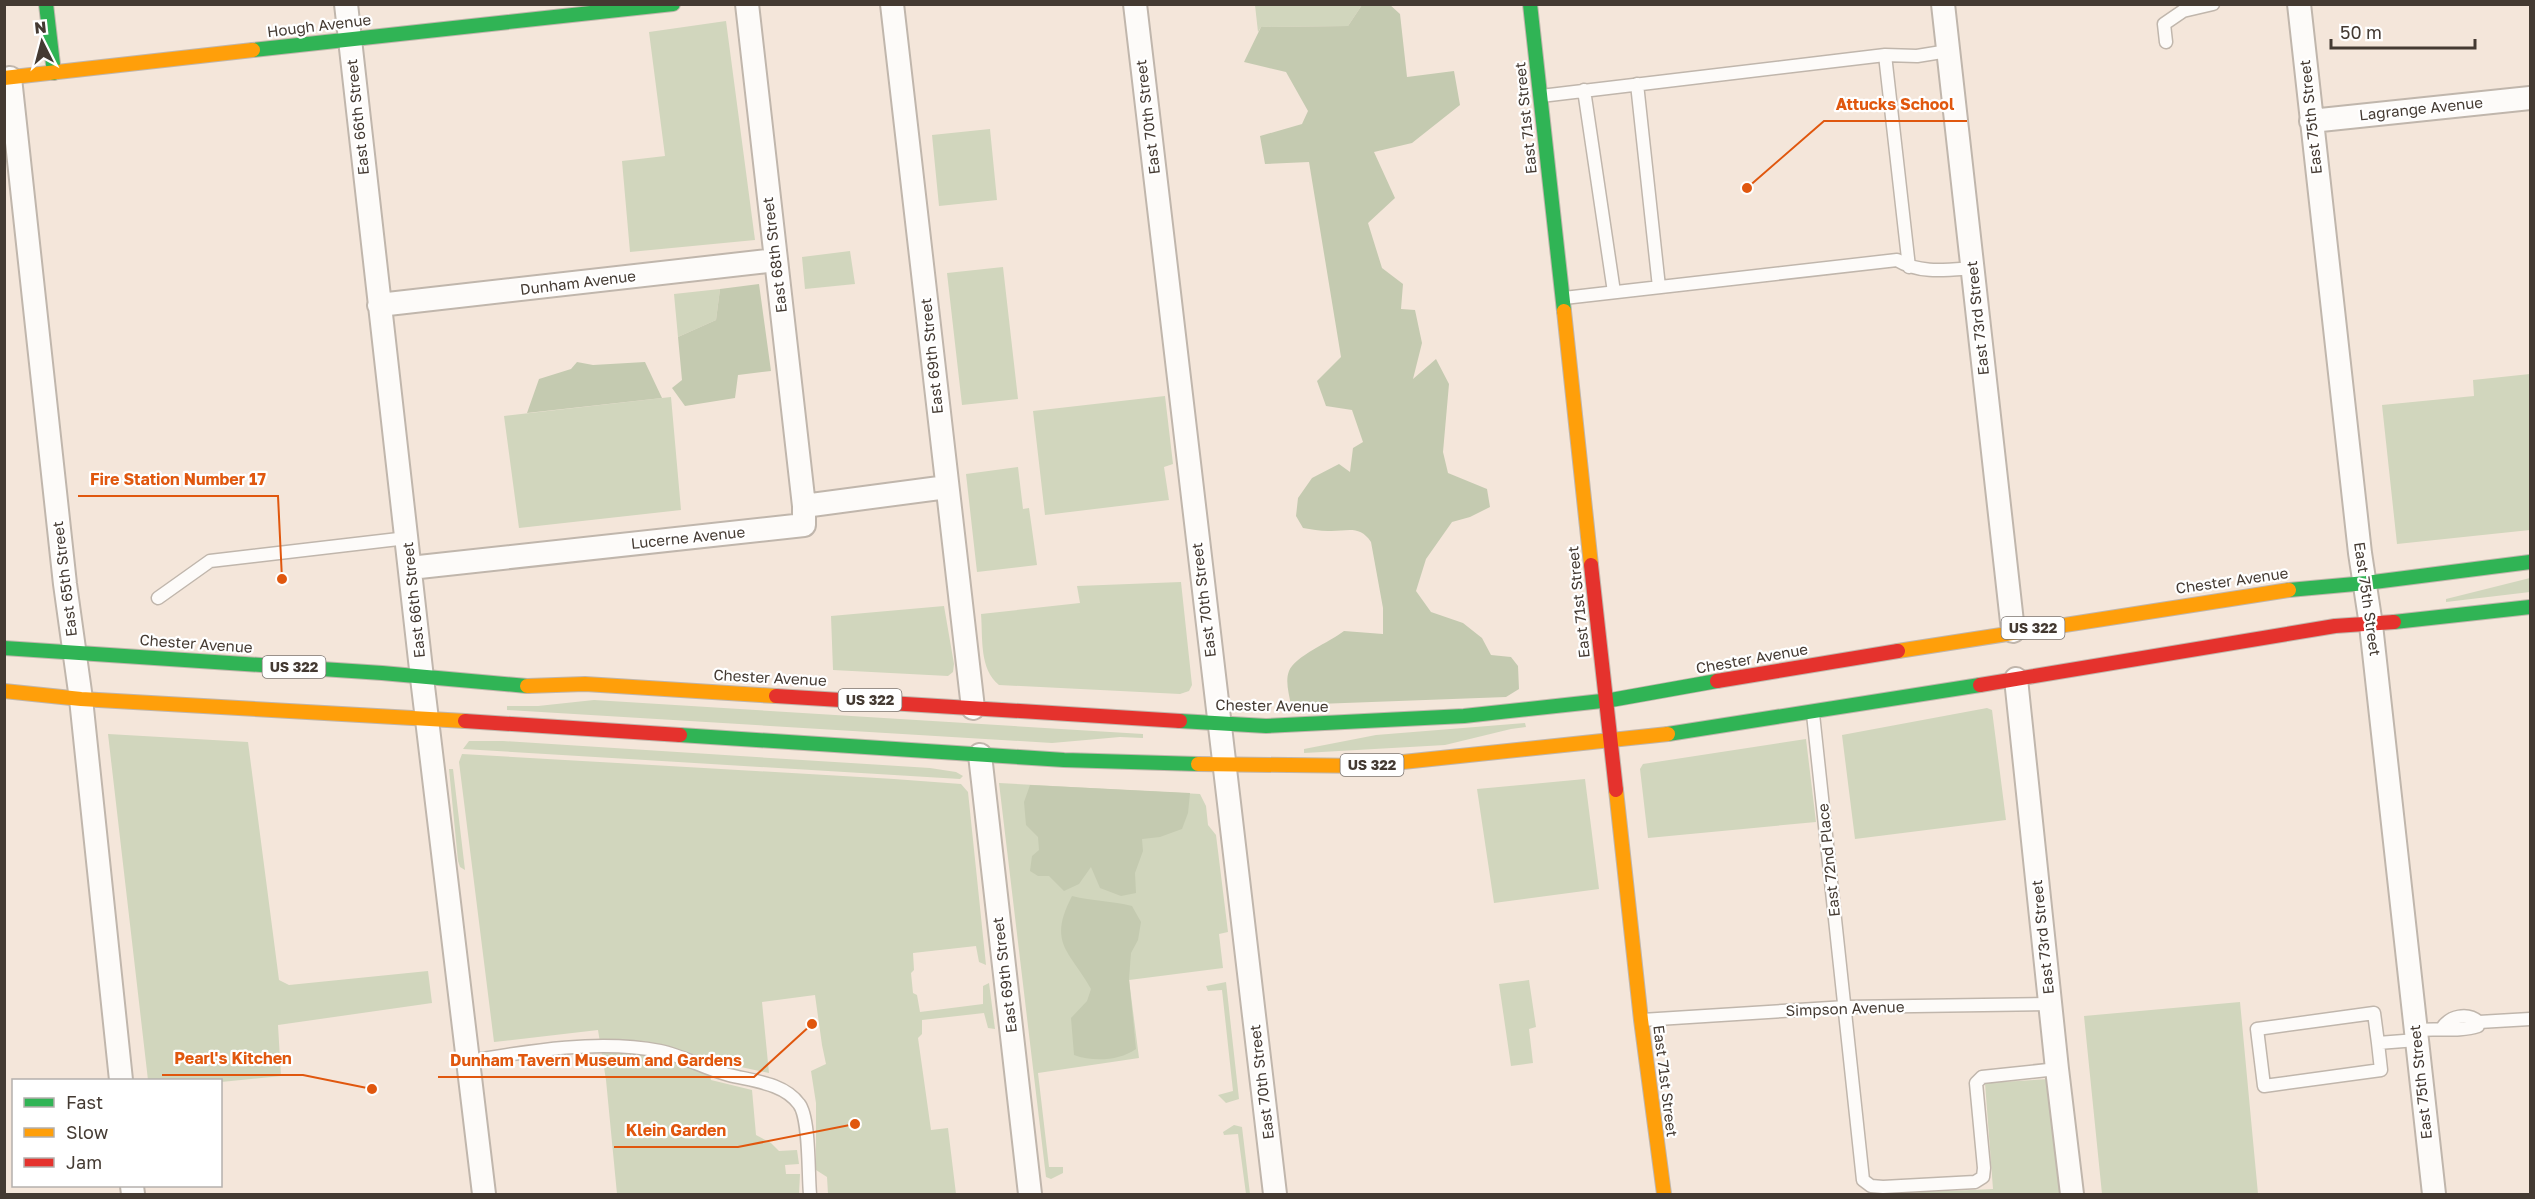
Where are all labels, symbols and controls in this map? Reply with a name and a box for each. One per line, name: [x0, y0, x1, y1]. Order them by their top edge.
street label: Hough Avenue: [266, 10, 372, 40]
north arrow: [12, 12, 72, 72]
scale bar: [2331, 12, 2475, 50]
text: N: [33, 17, 48, 38]
text: 50 m: [2340, 21, 2382, 43]
street label: East 66th Street: [342, 58, 372, 176]
street label: East 70th Street: [1131, 59, 1163, 176]
street label: East 75th Street: [2295, 59, 2325, 175]
street label: East 71st Street: [1510, 61, 1540, 175]
callout: Attucks School: [1824, 87, 1967, 121]
street label: Lagrange Avenue: [2358, 93, 2484, 123]
text: Attucks School: [1836, 94, 1955, 114]
street label: East 68th Street: [758, 196, 790, 314]
street label: East 73rd Street: [1962, 260, 1992, 376]
street label: Dunham Avenue: [519, 266, 637, 298]
street label: East 69th Street: [916, 297, 946, 415]
callout: Fire Station Number 17: [78, 462, 278, 496]
text: Fire Station Number 17: [90, 469, 266, 489]
street label: East 65th Street: [48, 520, 80, 638]
street label: Lucerne Avenue: [630, 522, 746, 552]
street label: East 66th Street: [398, 541, 428, 659]
street label: East 75th Street: [2351, 541, 2385, 657]
street label: East 70th Street: [1187, 542, 1219, 659]
street label: East 71st Street: [1563, 545, 1593, 659]
street label: Chester Avenue: [2174, 563, 2290, 597]
road number: US 322: [2002, 617, 2064, 639]
street label: Chester Avenue: [139, 630, 254, 656]
street label: Chester Avenue: [1694, 639, 1809, 677]
road number: US 322: [262, 656, 326, 678]
street label: Chester Avenue: [713, 665, 827, 689]
road number: US 322: [838, 689, 902, 711]
street label: Chester Avenue: [1215, 695, 1329, 715]
road number: US 322: [1340, 754, 1404, 776]
street label: East 72nd Place: [1813, 802, 1843, 918]
street label: East 73rd Street: [2027, 879, 2057, 995]
street label: East 69th Street: [988, 916, 1020, 1034]
street label: Simpson Avenue: [1785, 997, 1905, 1019]
street label: East 70th Street: [1245, 1024, 1277, 1141]
street label: East 71st Street: [1650, 1024, 1682, 1138]
street label: East 75th Street: [2405, 1024, 2435, 1140]
callout: Pearl's Kitchen: [162, 1041, 303, 1075]
callout: Dunham Tavern Museum and Gardens: [438, 1043, 754, 1077]
text: Pearl's Kitchen: [174, 1048, 292, 1068]
text: Dunham Tavern Museum and Gardens: [450, 1050, 742, 1070]
legend: [12, 1079, 222, 1187]
text: Fast: [66, 1091, 103, 1113]
callout: Klein Garden: [614, 1113, 738, 1147]
text: Klein Garden: [626, 1120, 726, 1140]
text: Slow: [66, 1121, 109, 1143]
text: Jam: [66, 1151, 102, 1173]

